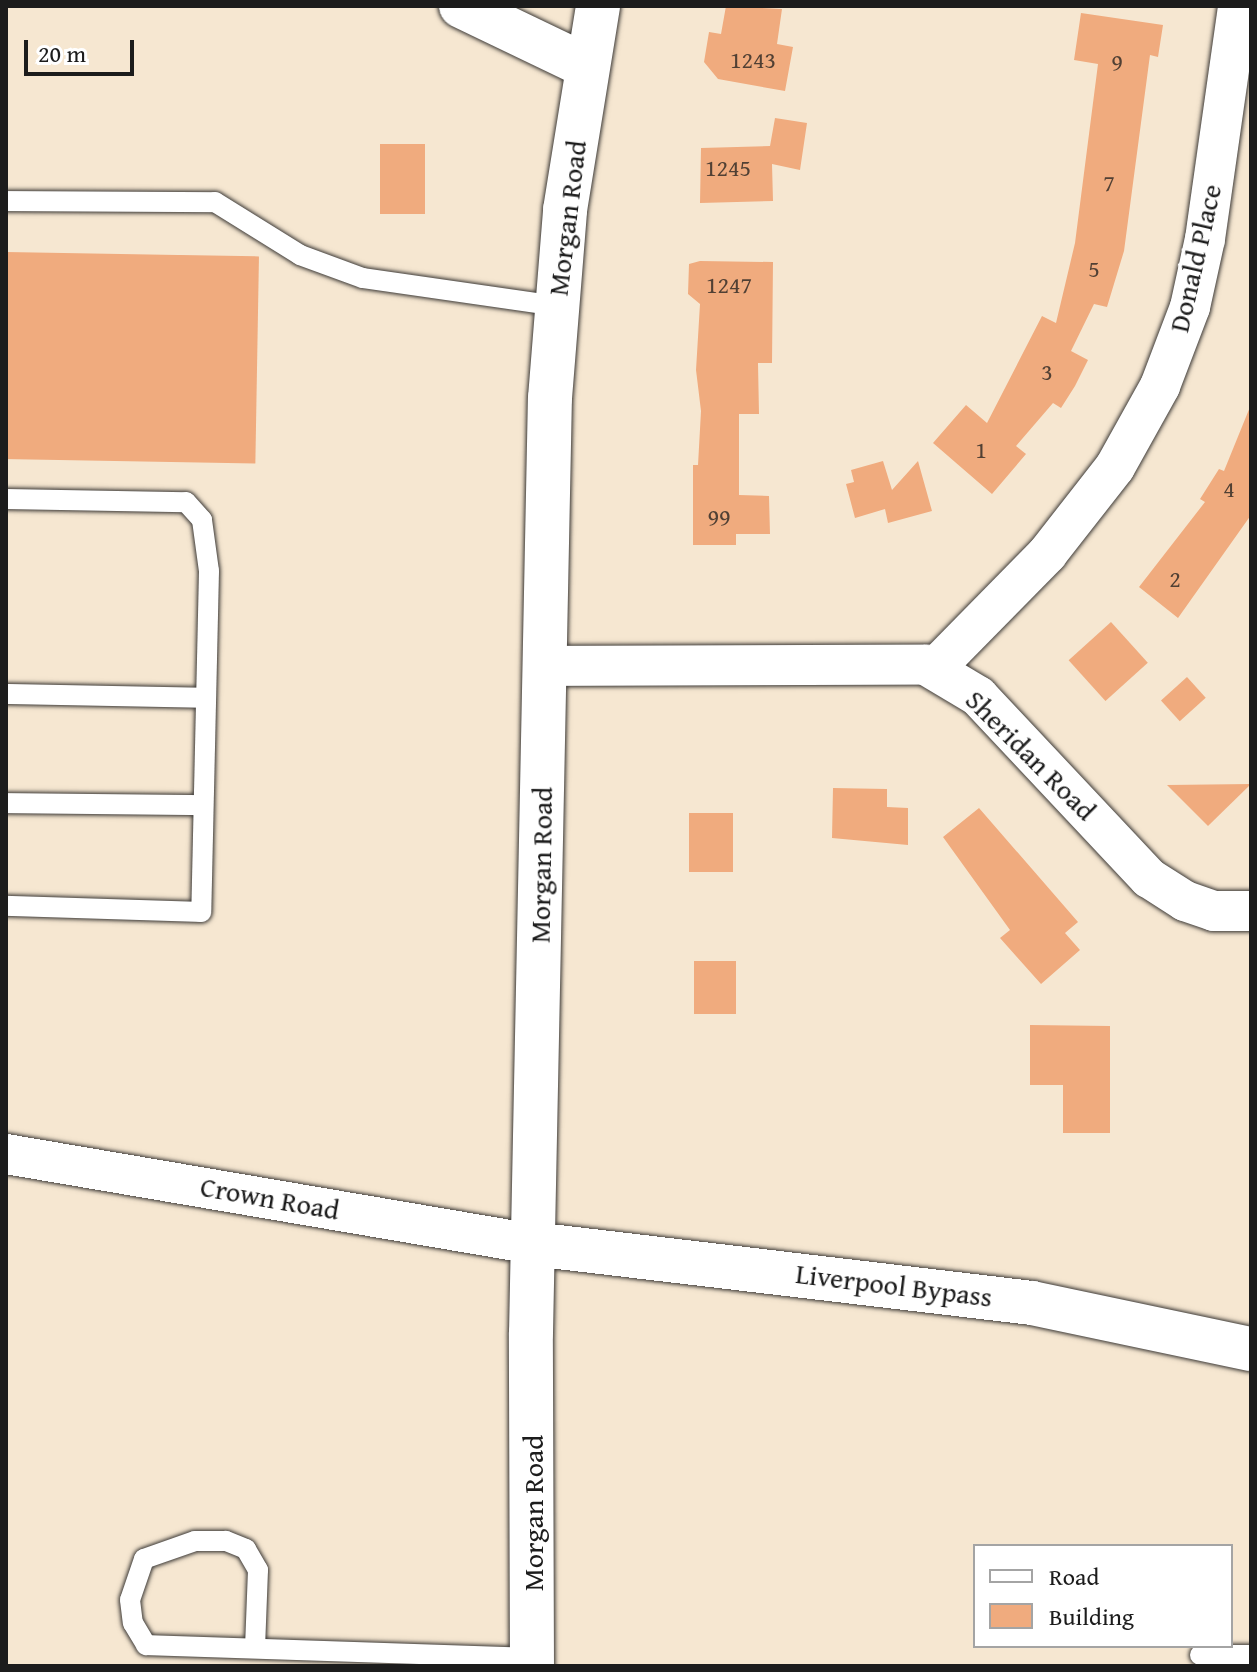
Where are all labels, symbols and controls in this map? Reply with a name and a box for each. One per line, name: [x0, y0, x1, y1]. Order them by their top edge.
scale bar: [28, 24, 138, 74]
text: 20 m: [38, 36, 86, 71]
house number: 1243: [730, 46, 776, 74]
house number: 9: [1111, 48, 1123, 76]
street label: Morgan Road: [541, 138, 593, 298]
house number: 1245: [705, 154, 751, 182]
house number: 7: [1103, 169, 1115, 197]
street label: Donald Place: [1162, 181, 1228, 335]
house number: 5: [1088, 255, 1100, 283]
house number: 1247: [706, 271, 752, 299]
house number: 3: [1041, 358, 1053, 386]
house number: 1: [975, 436, 987, 464]
house number: 4: [1223, 475, 1235, 503]
house number: 99: [707, 503, 731, 531]
house number: 2: [1169, 565, 1181, 593]
street label: Sheridan Road: [959, 683, 1103, 827]
street label: Morgan Road: [523, 787, 559, 943]
street label: Crown Road: [198, 1169, 342, 1227]
street label: Liverpool Bypass: [794, 1256, 994, 1314]
street label: Morgan Road: [516, 1435, 550, 1591]
legend: [973, 1544, 1233, 1648]
text: Road: [1049, 1559, 1099, 1594]
text: Building: [1049, 1599, 1134, 1634]

